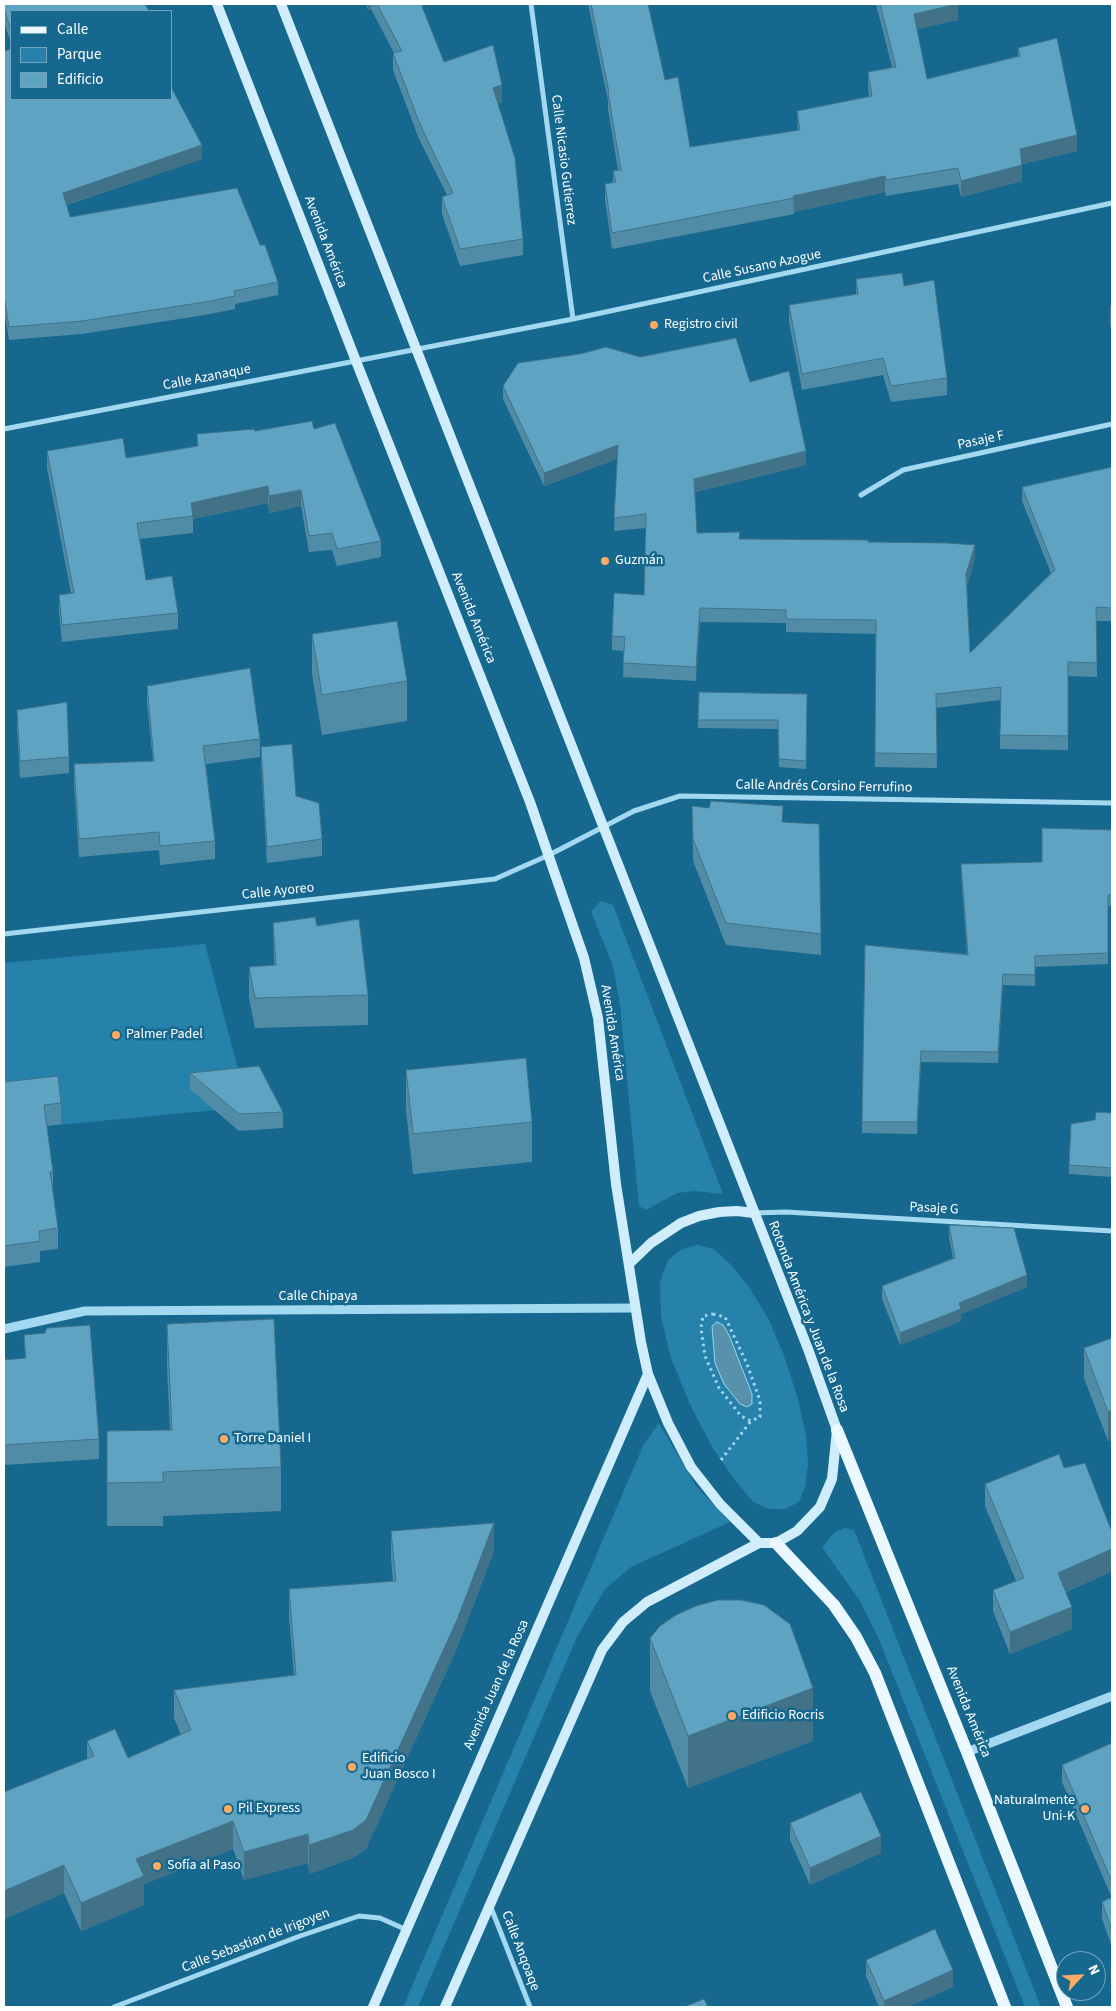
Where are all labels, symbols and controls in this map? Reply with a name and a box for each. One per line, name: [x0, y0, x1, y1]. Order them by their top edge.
legend: [10, 10, 172, 100]
text: Calle: [57, 19, 88, 40]
text: Parque: [57, 44, 101, 65]
text: Edificio: [57, 69, 104, 90]
street label: Calle Nicasio Gutierrez: [547, 94, 579, 226]
street label: Avenida América: [300, 194, 350, 290]
street label: Calle Susano Azogue: [701, 246, 823, 288]
place label: Registro civil: [664, 317, 738, 333]
marker: Registro civil: [648, 319, 660, 331]
street label: Calle Azanaque: [162, 361, 252, 395]
street label: Pasaje F: [956, 428, 1006, 454]
place label: Guzmán: [615, 553, 664, 569]
marker: Guzmán: [599, 555, 611, 567]
street label: Avenida América: [447, 570, 499, 666]
street label: Calle Andrés Corsino Ferrufino: [735, 777, 913, 797]
street label: Calle Ayoreo: [241, 880, 315, 904]
street label: Avenida América: [596, 984, 628, 1082]
place label: Palmer Padel: [126, 1027, 203, 1043]
marker: Palmer Padel: [110, 1029, 122, 1041]
street label: Pasaje G: [909, 1199, 959, 1219]
street label: Rotonda América y Juan de la Rosa: [764, 1219, 852, 1415]
street label: Calle Chipaya: [279, 1289, 357, 1305]
place label: Torre Daniel I: [234, 1431, 311, 1447]
marker: Torre Daniel I: [218, 1433, 230, 1445]
street label: Avenida Juan de la Rosa: [461, 1617, 533, 1753]
street label: Avenida América: [942, 1664, 994, 1760]
place label: Edificio Rocris: [742, 1708, 824, 1724]
marker: Edificio Rocris: [726, 1710, 738, 1722]
place label: Edificio Juan Bosco I: [362, 1751, 436, 1784]
marker: Edificio Juan Bosco I: [346, 1761, 358, 1773]
place label: Naturalmente Uni-K: [994, 1793, 1075, 1825]
place label: Pil Express: [238, 1801, 300, 1817]
marker: Pil Express: [222, 1803, 234, 1815]
marker: Naturalmente Uni-K: [1079, 1803, 1091, 1815]
place label: Sofía al Paso: [167, 1858, 241, 1874]
marker: Sofía al Paso: [151, 1860, 163, 1872]
street label: Calle Sebastian de Irigoyen: [180, 1905, 332, 1977]
street label: Calle Anqoaqe: [497, 1909, 543, 1993]
north arrow: [1056, 1951, 1106, 2001]
text: N: [1083, 1962, 1105, 1979]

